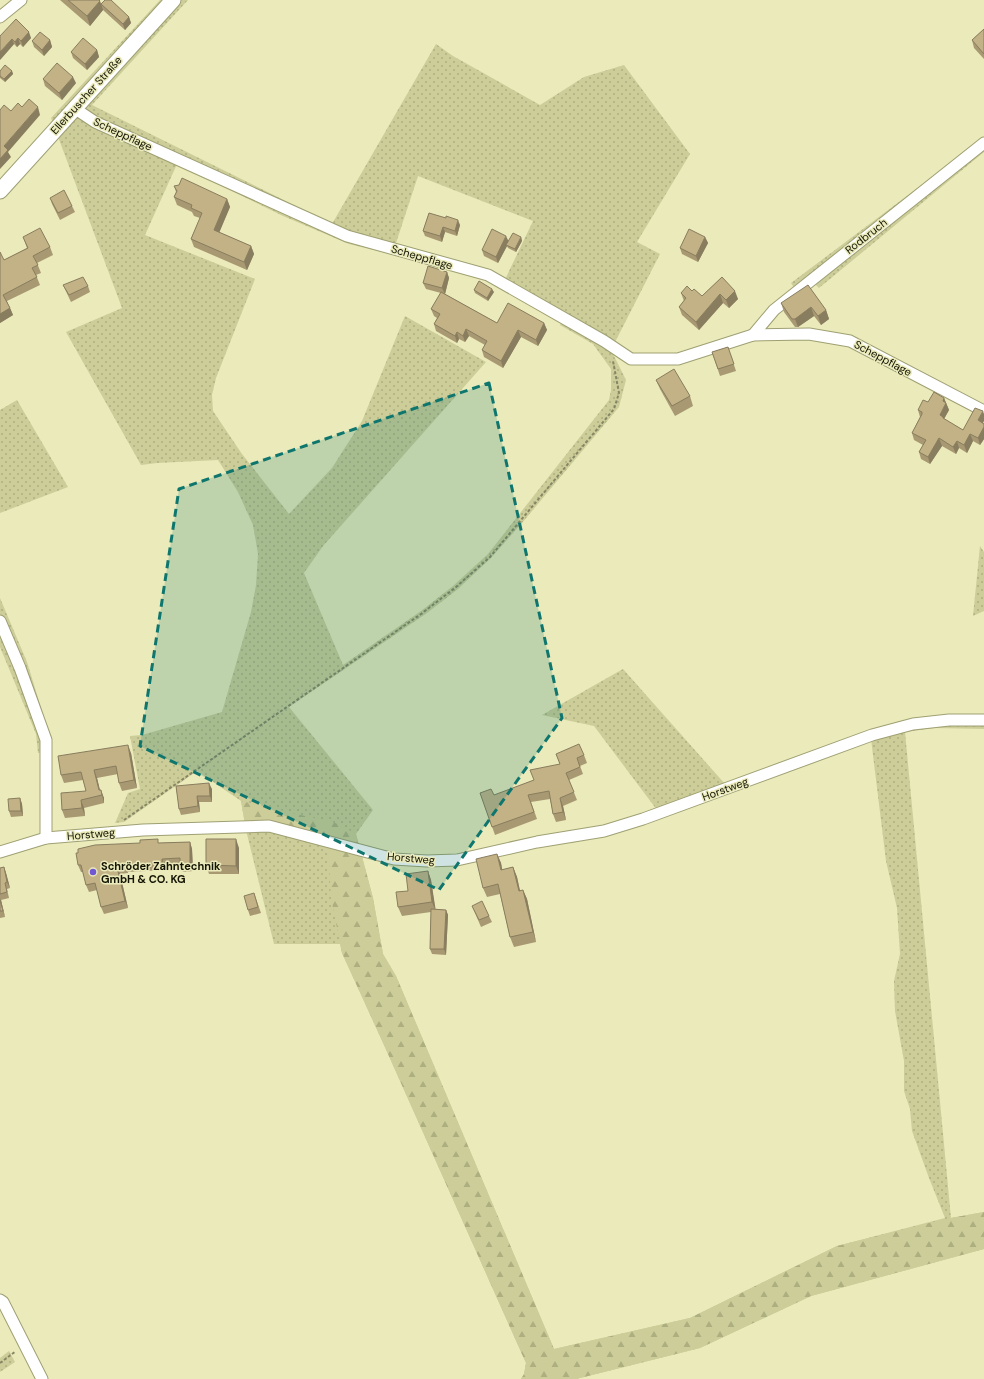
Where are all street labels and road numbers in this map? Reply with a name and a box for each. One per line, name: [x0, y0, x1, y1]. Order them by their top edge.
street label: Ellerbuscher Straße: [47, 53, 125, 137]
street label: Scheppflage: [91, 114, 155, 154]
street label: Rodbruch: [842, 215, 890, 257]
street label: Scheppflage: [390, 242, 454, 272]
street label: Scheppflage: [852, 337, 914, 379]
street label: Horstweg: [700, 774, 750, 804]
street label: Horstweg: [66, 825, 116, 843]
street label: Horstweg: [386, 849, 436, 867]

